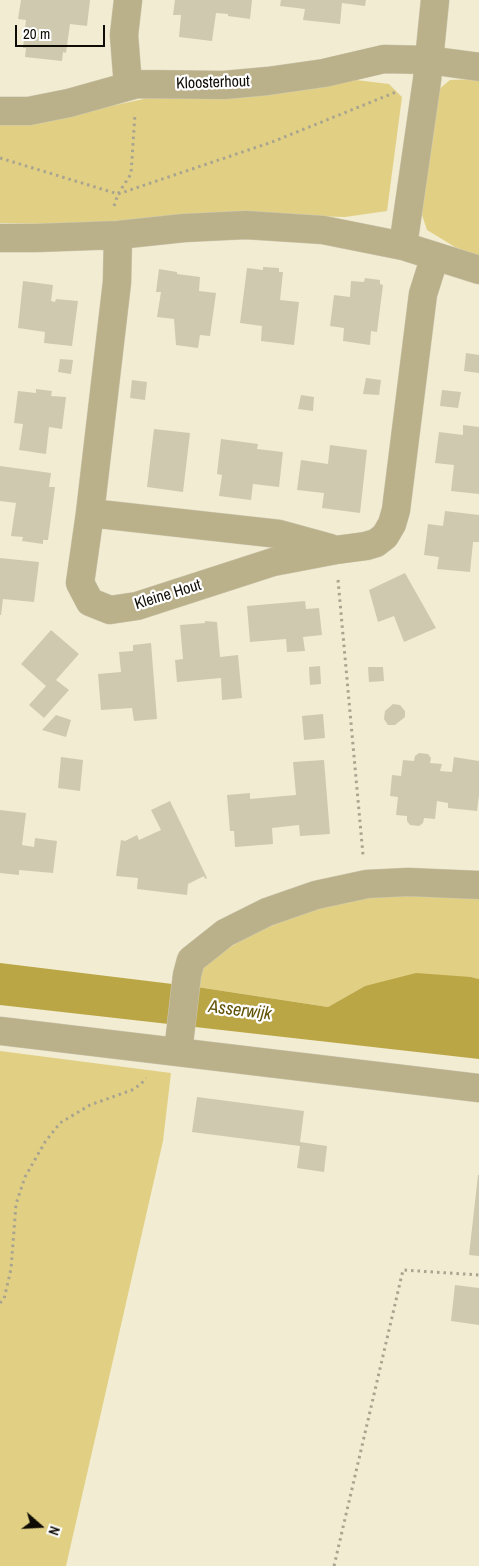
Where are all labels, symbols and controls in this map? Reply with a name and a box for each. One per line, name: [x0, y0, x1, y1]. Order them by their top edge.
scale bar: [18, 15, 108, 47]
text: 20 m: [23, 23, 50, 44]
street label: Kloosterhout: [176, 72, 250, 94]
street label: Kleine Hout: [132, 576, 204, 614]
water label: Asserwijk: [207, 996, 273, 1026]
north arrow: [15, 1501, 65, 1551]
text: N: [44, 1524, 64, 1538]

